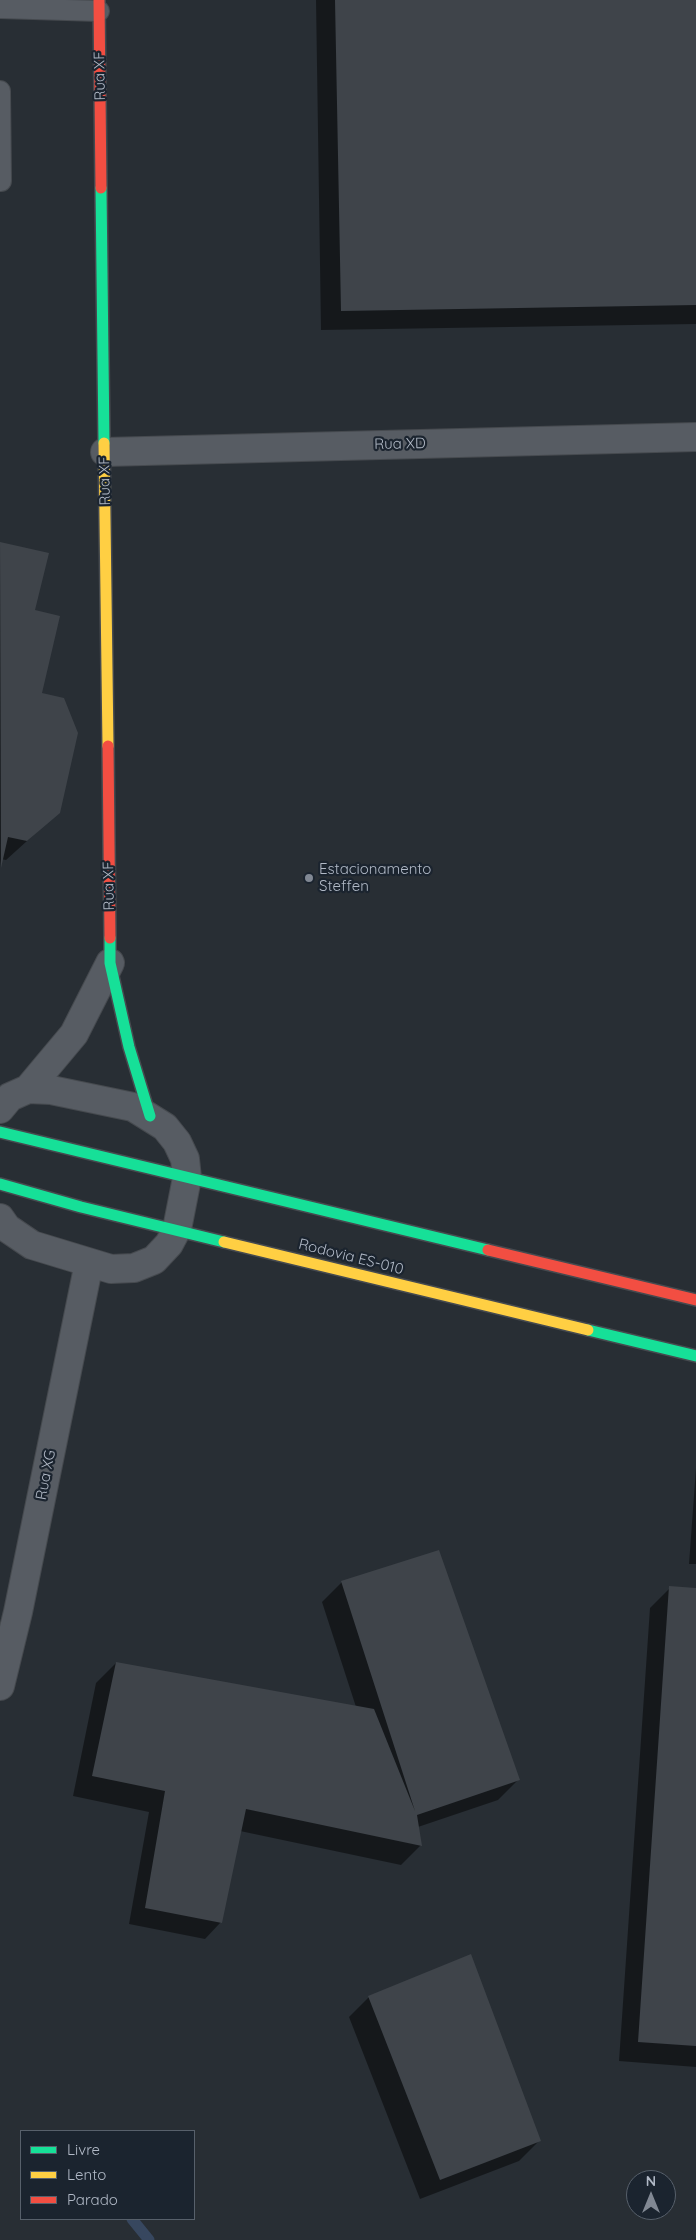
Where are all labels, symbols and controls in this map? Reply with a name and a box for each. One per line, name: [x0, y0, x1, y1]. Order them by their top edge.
street label: Rua XF: [91, 51, 109, 101]
street label: Rua XD: [374, 435, 426, 453]
street label: Rua XF: [96, 456, 114, 506]
place label: Estacionamento Steffen: [319, 860, 431, 895]
street label: Rua XF: [100, 861, 118, 911]
marker: Estacionamento Steffen: [303, 872, 315, 884]
street label: Rodovia ES-010: [297, 1235, 405, 1279]
street label: Rua XG: [32, 1448, 60, 1502]
legend: [20, 2130, 195, 2220]
text: Livre: [67, 2140, 100, 2159]
text: Lento: [67, 2165, 106, 2184]
north arrow: [626, 2170, 676, 2220]
text: N: [646, 2172, 656, 2190]
text: Parado: [67, 2190, 118, 2209]

